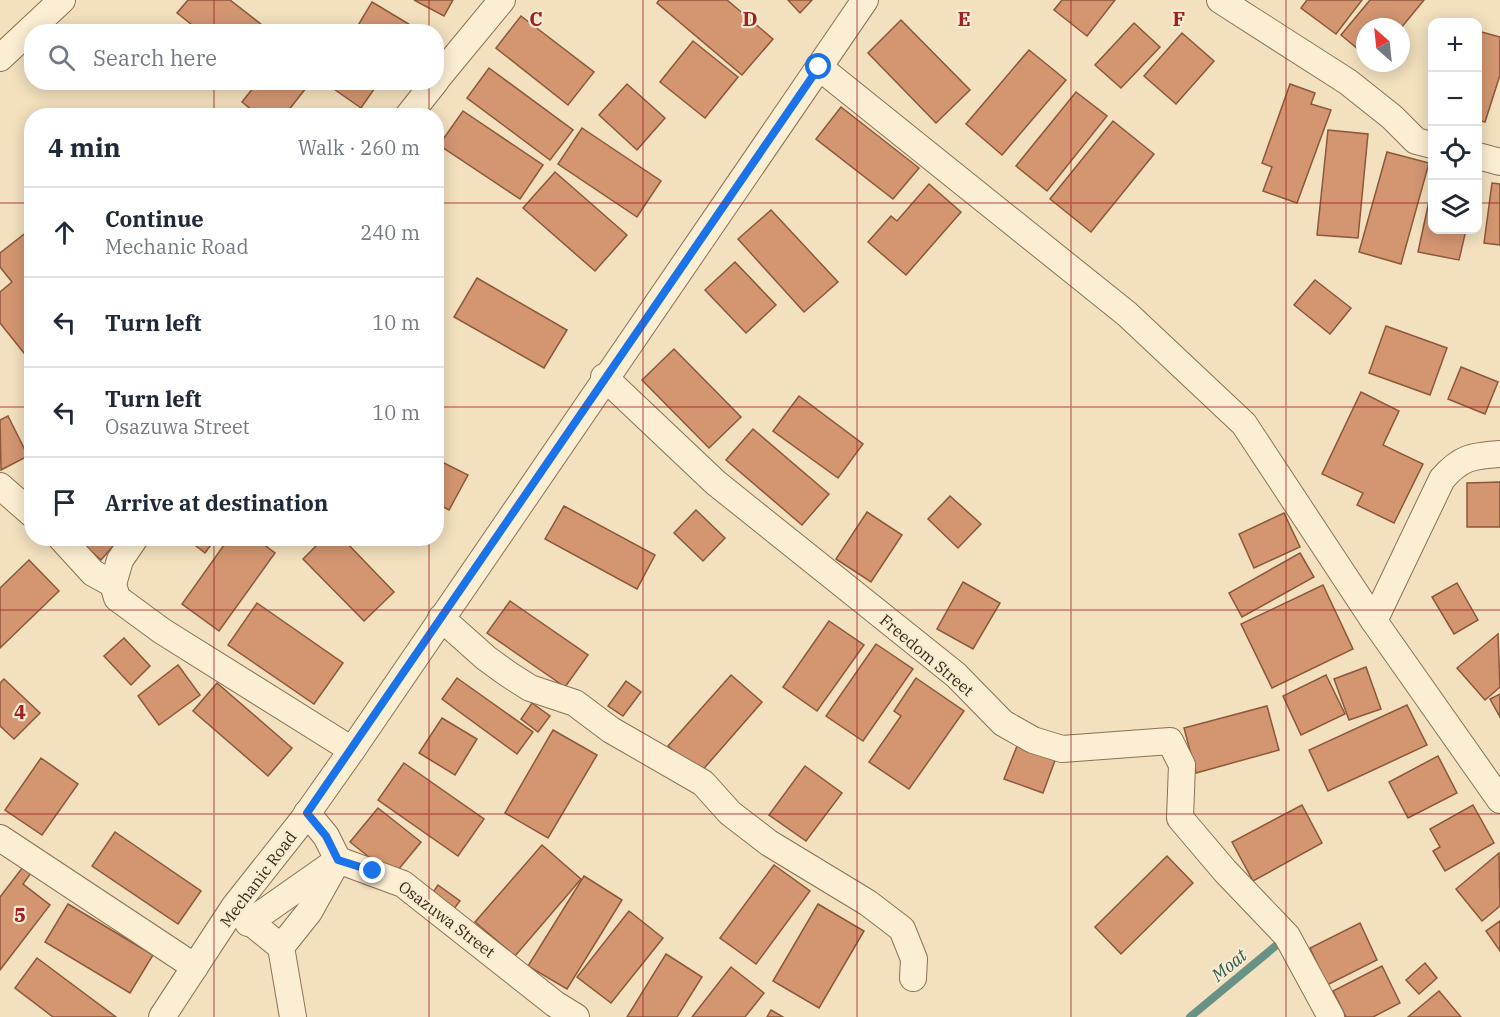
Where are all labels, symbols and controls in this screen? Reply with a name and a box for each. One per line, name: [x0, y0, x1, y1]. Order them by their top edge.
text: C: [529, 5, 543, 32]
text: D: [742, 5, 758, 32]
text: E: [957, 5, 971, 32]
text: F: [1173, 5, 1185, 32]
north arrow: [1356, 18, 1410, 72]
map controls: [1428, 18, 1482, 234]
button: +: [1428, 18, 1482, 72]
search box: [24, 24, 444, 90]
icon: search: [45, 41, 78, 74]
text: Search here: [93, 43, 217, 72]
route start: [805, 53, 831, 79]
button: −: [1428, 72, 1482, 126]
button: locate: [1428, 126, 1482, 180]
text: 4 min: [48, 130, 121, 164]
text: Walk · 260 m: [298, 134, 420, 161]
button: layers: [1428, 180, 1482, 234]
text: Continue: [105, 204, 204, 233]
icon: ahead: [48, 216, 81, 249]
text: 240 m: [360, 219, 420, 246]
text: Mechanic Road: [105, 233, 249, 260]
icon: left: [48, 306, 81, 339]
text: Turn left: [105, 308, 201, 337]
text: 10 m: [372, 309, 420, 336]
text: Turn left: [105, 384, 201, 413]
icon: left: [48, 396, 81, 429]
text: 10 m: [372, 399, 420, 426]
text: Osazuwa Street: [105, 413, 250, 440]
icon: arrive: [48, 486, 81, 519]
text: Arrive at destination: [105, 488, 328, 517]
street label: Freedom Street: [876, 610, 978, 700]
text: 4: [14, 698, 26, 725]
street label: Mechanic Road: [215, 827, 301, 931]
route end: [359, 857, 385, 883]
street label: Osazuwa Street: [395, 876, 500, 962]
text: 5: [14, 901, 26, 928]
water label: Moat: [1206, 943, 1252, 987]

